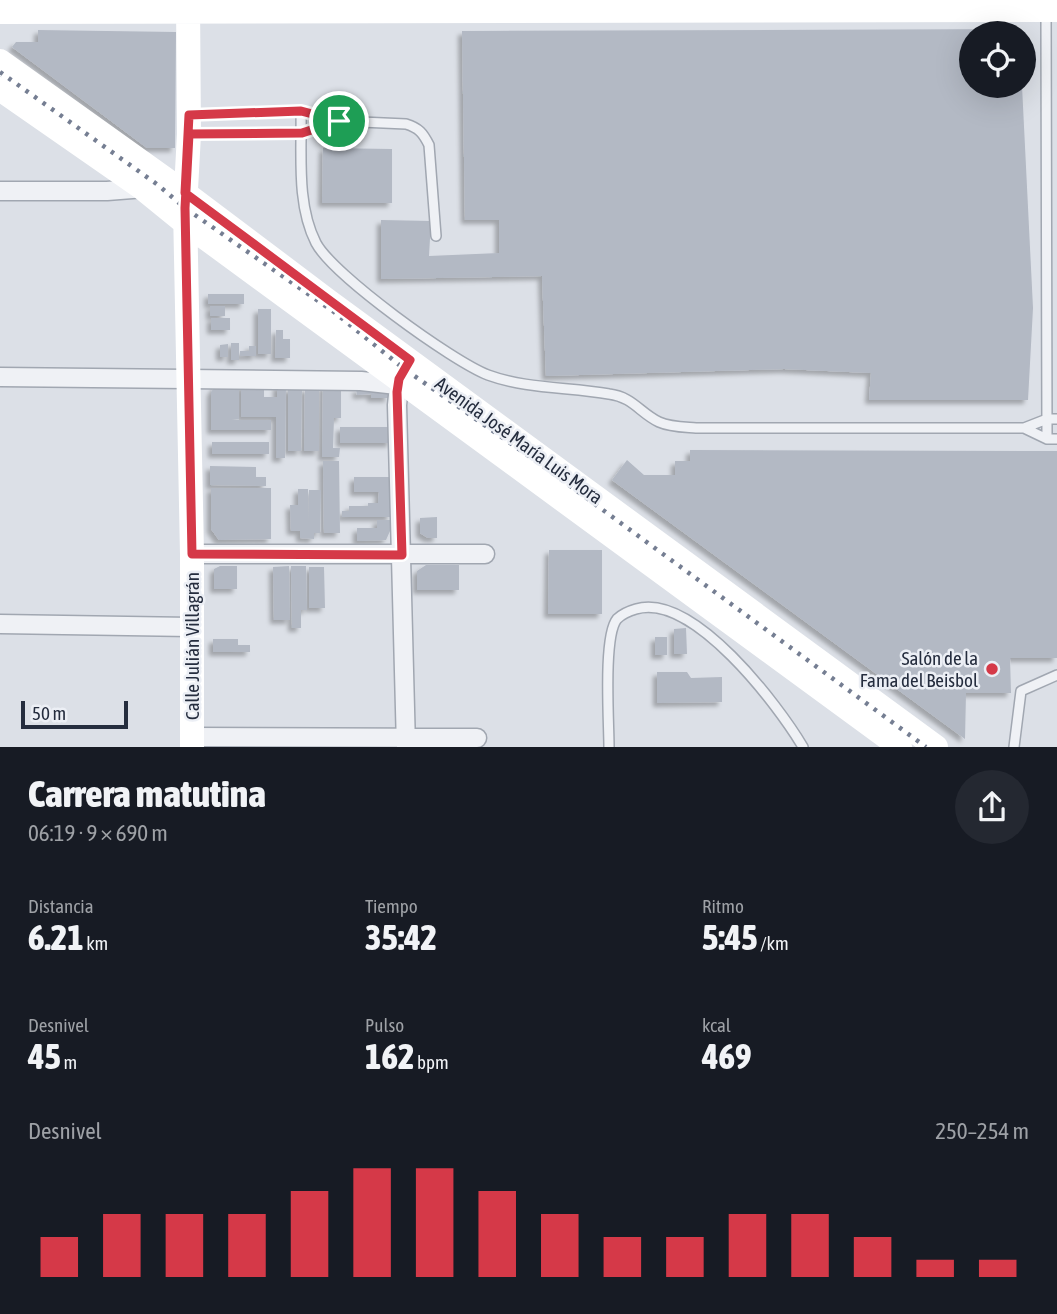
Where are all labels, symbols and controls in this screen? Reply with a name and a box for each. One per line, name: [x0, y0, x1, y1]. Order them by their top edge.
map controls: [959, 21, 1036, 98]
button: locate: [959, 21, 1036, 98]
pin: [309, 91, 369, 151]
icon: arrive: [320, 102, 358, 140]
street label: Avenida José María Luis Mora: [431, 372, 607, 508]
street label: Calle Julián Villagrán: [181, 572, 203, 720]
place label: Salón de la Fama del Beisbol: [860, 647, 978, 691]
marker: Salón de la Fama del Beisbol: [984, 661, 1000, 677]
scale bar: [21, 698, 128, 730]
text: 50 m: [32, 702, 66, 724]
button: share: [955, 770, 1029, 844]
text: Carrera matutina: [28, 772, 266, 815]
text: 06:19 · 9 × 690 m: [28, 820, 168, 846]
text: Distancia: [28, 895, 93, 917]
text: Tiempo: [365, 895, 418, 917]
text: Ritmo: [702, 895, 744, 917]
text: 6.21: [28, 917, 84, 957]
text: 35:42: [365, 917, 437, 957]
text: 5:45: [702, 917, 758, 957]
text: km: [84, 932, 108, 954]
text: /km: [758, 932, 789, 954]
text: Desnivel: [28, 1014, 89, 1036]
text: Pulso: [365, 1014, 404, 1036]
text: kcal: [702, 1014, 731, 1036]
text: 45: [28, 1036, 61, 1076]
text: 162: [365, 1036, 414, 1076]
text: 469: [702, 1036, 751, 1076]
text: m: [61, 1051, 77, 1073]
text: bpm: [414, 1051, 449, 1073]
text: Desnivel: [28, 1118, 102, 1144]
text: 250–254 m: [935, 1118, 1029, 1144]

